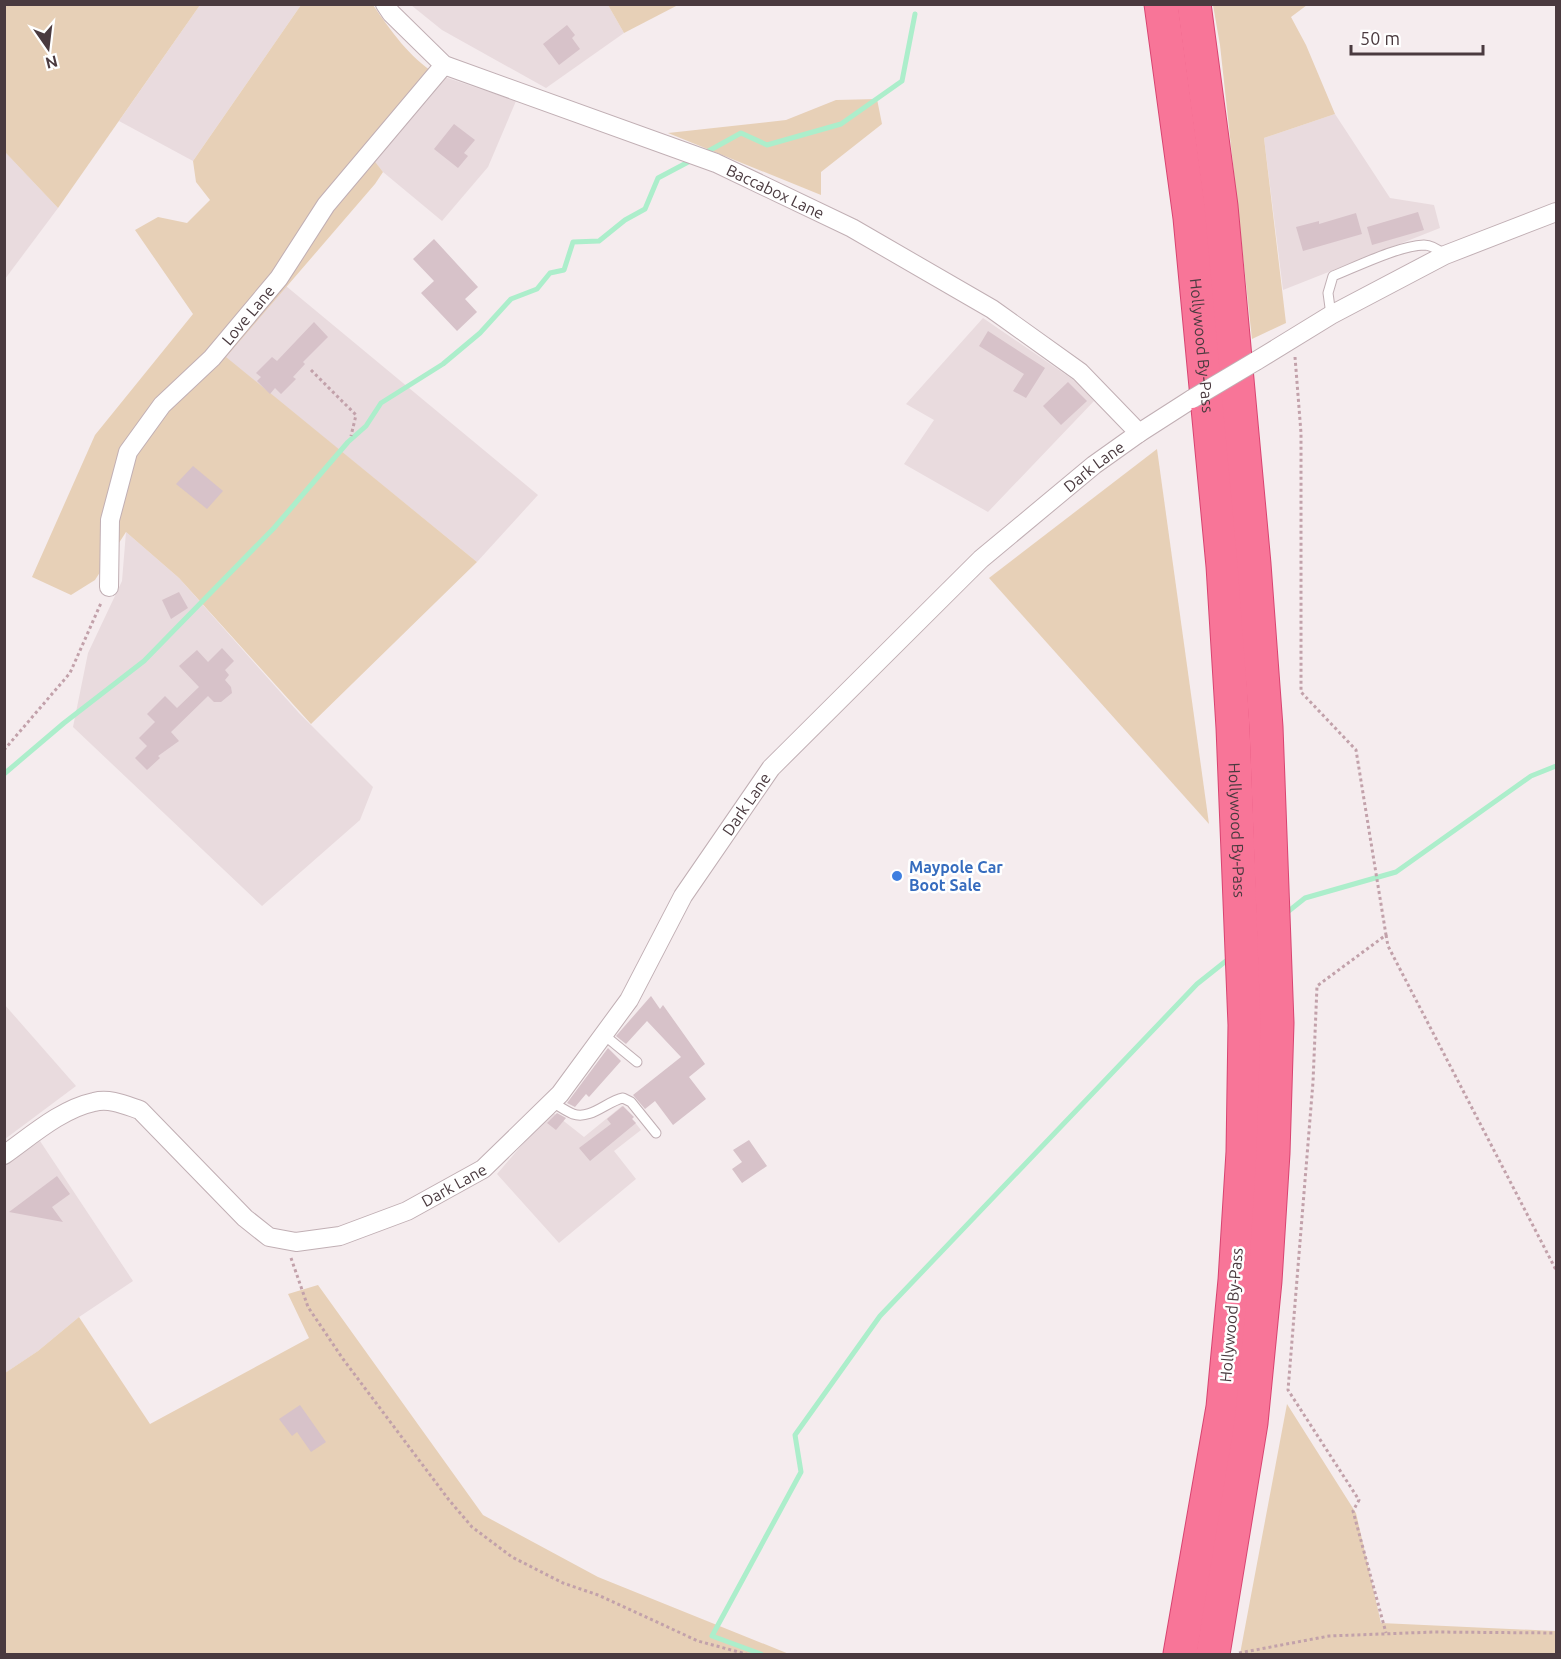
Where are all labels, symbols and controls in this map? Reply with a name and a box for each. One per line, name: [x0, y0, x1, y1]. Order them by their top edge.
north arrow: [18, 18, 78, 78]
scale bar: [1351, 18, 1483, 56]
text: 50 m: [1360, 28, 1400, 48]
text: N: [44, 52, 60, 73]
street label: Baccabox Lane: [724, 160, 827, 222]
street label: Hollywood By-Pass: [1187, 277, 1217, 414]
street label: Love Lane: [218, 282, 278, 348]
street label: Dark Lane: [1060, 437, 1128, 495]
street label: Hollywood By-Pass: [1225, 762, 1249, 898]
street label: Dark Lane: [719, 769, 774, 839]
place label: Maypole Car Boot Sale: [909, 858, 1003, 894]
marker: Maypole Car Boot Sale: [890, 869, 904, 883]
street label: Dark Lane: [418, 1160, 490, 1210]
street label: Hollywood By-Pass: [1216, 1247, 1246, 1383]

